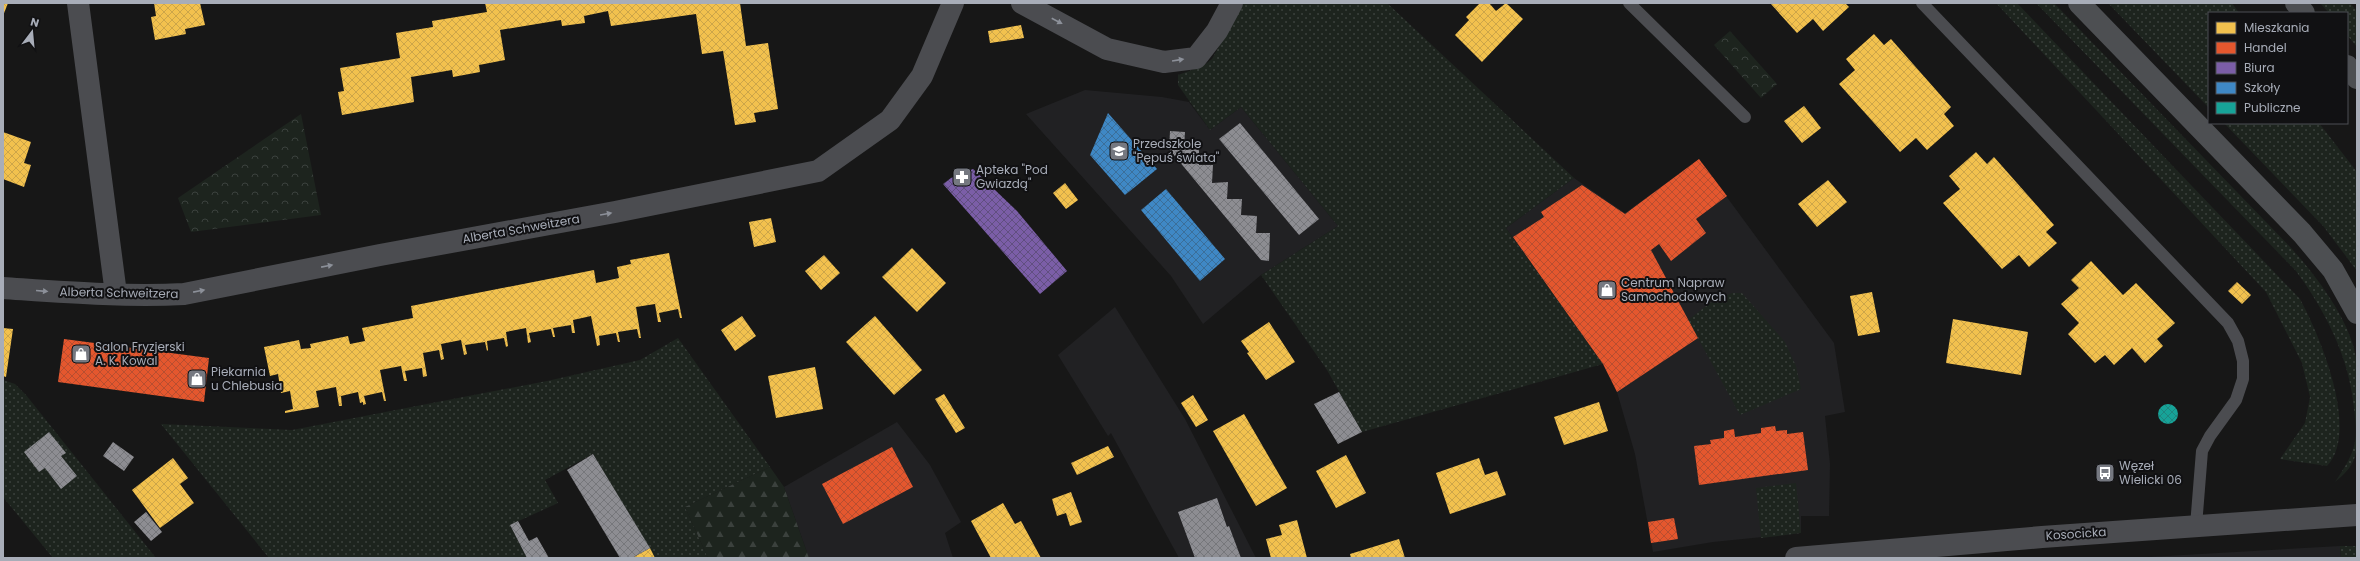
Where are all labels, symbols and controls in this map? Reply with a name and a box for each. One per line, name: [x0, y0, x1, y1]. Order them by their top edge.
north arrow: [12, 12, 52, 52]
legend: [2208, 12, 2348, 124]
text: N: [29, 14, 41, 31]
one-way arrow: [1051, 18, 1062, 25]
text: Mieszkania: [2244, 19, 2310, 36]
text: Handel: [2244, 39, 2287, 56]
one-way arrow: [1172, 57, 1184, 63]
text: Biura: [2244, 59, 2275, 76]
text: Szkoły: [2244, 79, 2280, 96]
text: Publiczne: [2244, 99, 2301, 116]
place label: Przedszkole "Pępuś świata": [1133, 135, 1220, 166]
school or university icon: Przedszkole "Pępuś świata": [1108, 140, 1130, 162]
place label: Apteka "Pod Gwiazdą": [976, 161, 1048, 192]
pharmacy icon: Apteka "Pod Gwiazdą": [951, 166, 973, 188]
street label: Alberta Schweitzera: [461, 210, 581, 247]
one-way arrow: [600, 211, 612, 217]
one-way arrow: [321, 263, 333, 269]
place label: Centrum Napraw Samochodowych: [1621, 274, 1726, 305]
shop icon: Centrum Napraw Samochodowych: [1596, 279, 1618, 301]
street label: Alberta Schweitzera: [59, 283, 179, 302]
one-way arrow: [36, 287, 48, 294]
one-way arrow: [193, 288, 206, 294]
place label: Salon Fryzjerski A. K. Kowal: [95, 338, 185, 369]
shop icon: Salon Fryzjerski A. K. Kowal: [70, 343, 92, 365]
place label: Piekarnia u Chlebusia: [211, 363, 282, 394]
shop icon: Piekarnia u Chlebusia: [186, 368, 208, 390]
place label: Węzeł Wielicki 06: [2119, 457, 2182, 488]
bus stop icon: Węzeł Wielicki 06: [2094, 462, 2116, 484]
street label: Kosocicka: [2045, 523, 2107, 544]

